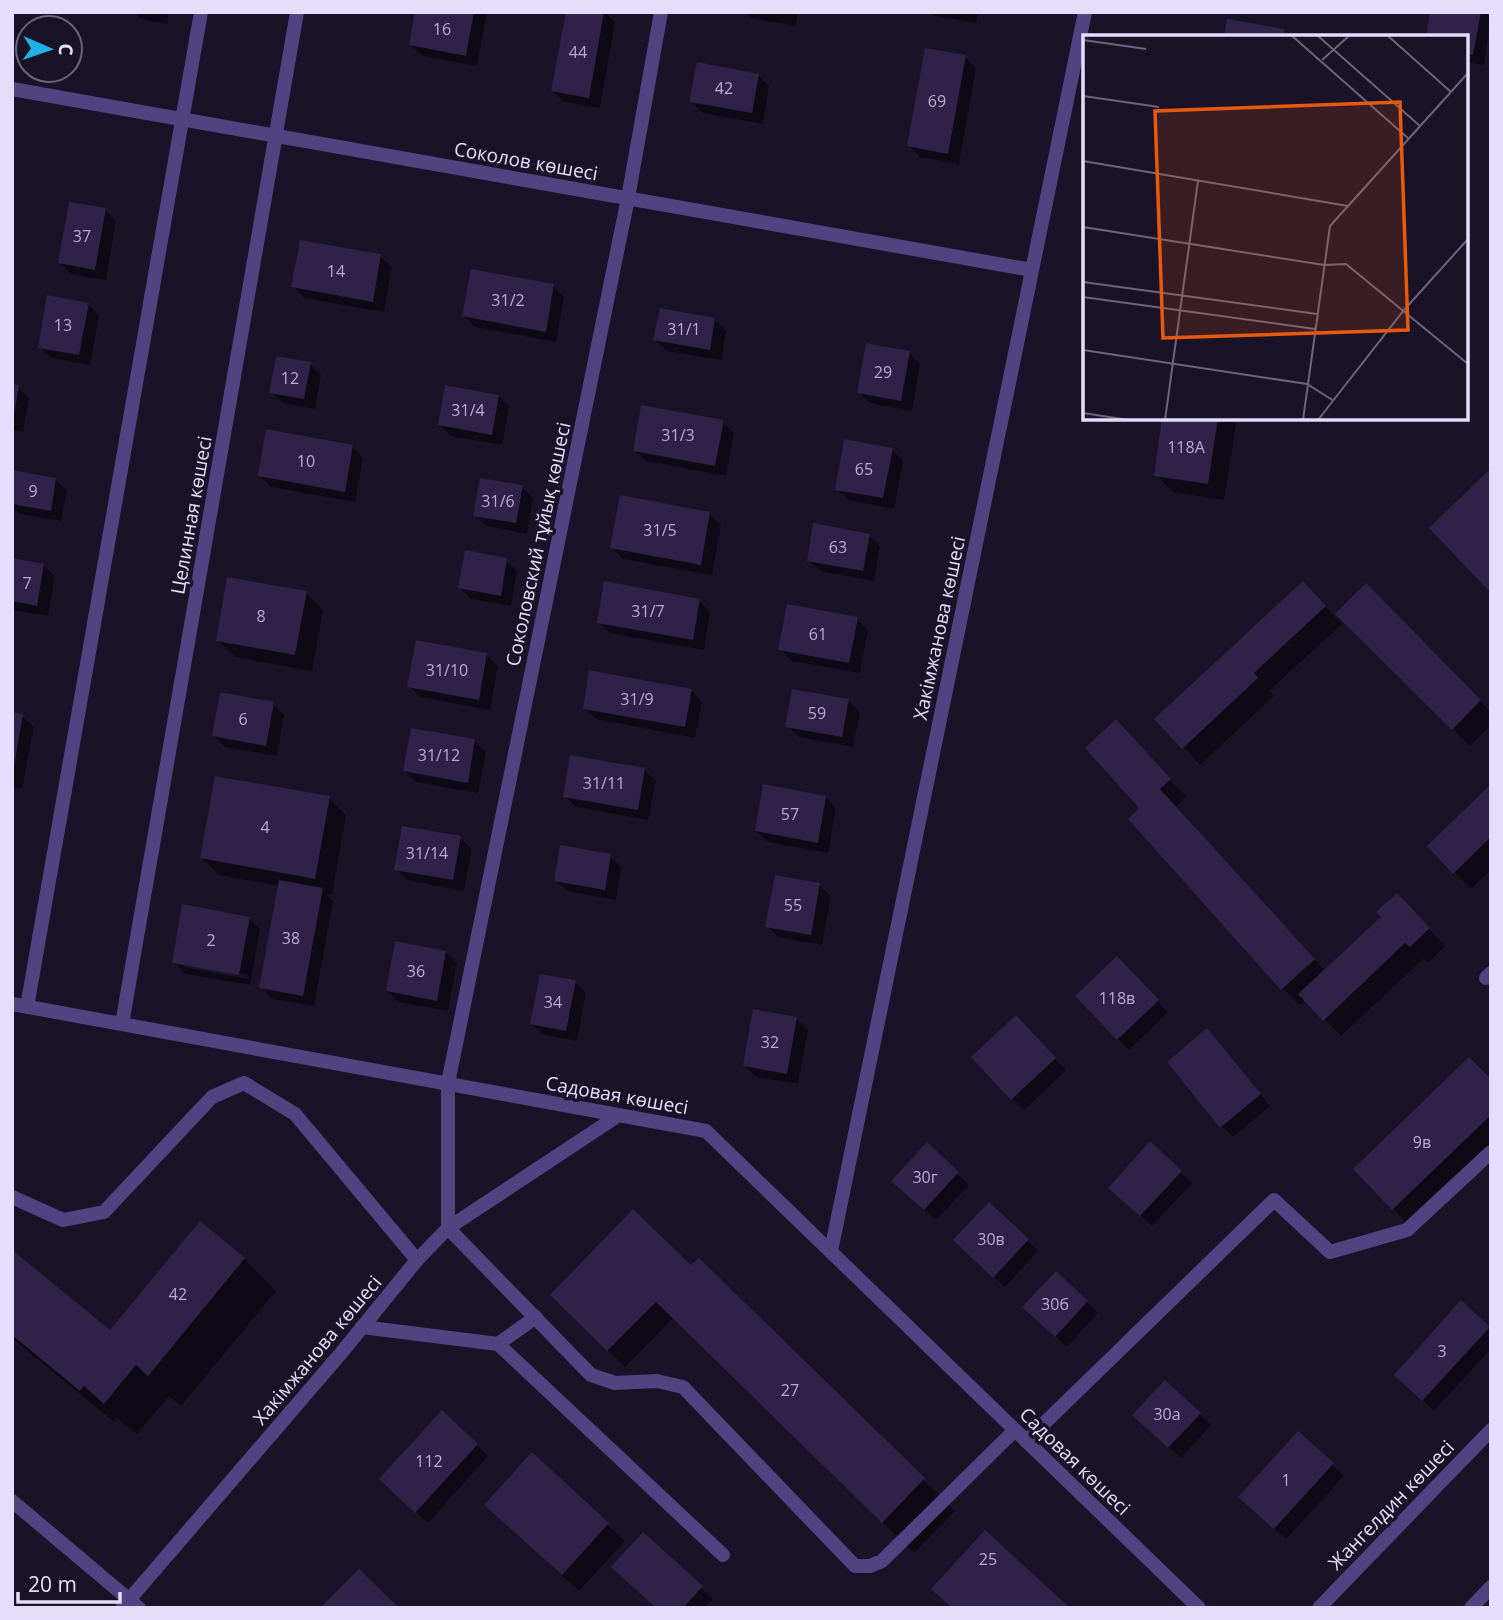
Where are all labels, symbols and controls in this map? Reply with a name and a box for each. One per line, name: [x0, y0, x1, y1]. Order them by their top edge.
north arrow: [14, 14, 84, 84]
house number: 16: [433, 18, 451, 40]
inset map: [1083, 35, 1468, 420]
house number: 44: [569, 41, 587, 63]
text: С: [53, 43, 79, 56]
house number: 42: [715, 77, 733, 99]
house number: 69: [928, 90, 946, 112]
street label: Соколов көшесі: [452, 136, 600, 186]
house number: 37: [73, 225, 91, 247]
house number: 14: [327, 260, 345, 282]
house number: 31/2: [491, 289, 525, 311]
house number: 13: [54, 314, 72, 336]
house number: 31/1: [667, 318, 701, 340]
house number: 29: [874, 361, 892, 383]
house number: 12: [281, 367, 299, 389]
house number: 31/4: [451, 399, 485, 421]
street label: Соколовский тұйық көшесі: [499, 420, 577, 668]
house number: 31/3: [661, 424, 695, 446]
street label: Целинная көшесі: [164, 434, 218, 596]
house number: 118А: [1167, 436, 1206, 458]
house number: 10: [297, 450, 315, 472]
house number: 65: [855, 458, 873, 480]
house number: 9: [28, 480, 38, 502]
house number: 31/6: [481, 490, 515, 512]
house number: 31/5: [643, 519, 677, 541]
street label: Хакімжанова көшесі: [907, 534, 971, 722]
house number: 63: [829, 536, 847, 558]
house number: 7: [22, 572, 32, 594]
house number: 31/7: [631, 600, 665, 622]
house number: 8: [256, 605, 266, 627]
house number: 61: [809, 623, 827, 645]
house number: 31/10: [426, 659, 468, 681]
house number: 31/9: [620, 688, 654, 710]
house number: 59: [808, 702, 826, 724]
house number: 6: [238, 708, 248, 730]
house number: 31/12: [418, 744, 460, 766]
house number: 31/11: [583, 772, 625, 794]
house number: 57: [781, 803, 799, 825]
house number: 4: [260, 816, 270, 838]
house number: 31/14: [406, 842, 448, 864]
house number: 55: [784, 894, 802, 916]
house number: 38: [282, 927, 300, 949]
house number: 2: [206, 929, 216, 951]
house number: 36: [407, 960, 425, 982]
house number: 118в: [1099, 987, 1135, 1009]
house number: 34: [544, 991, 562, 1013]
house number: 32: [761, 1031, 779, 1053]
street label: Садовая көшесі: [544, 1070, 690, 1120]
house number: 9в: [1413, 1131, 1431, 1153]
house number: 30г: [912, 1166, 938, 1188]
house number: 30в: [977, 1228, 1005, 1250]
street label: Хакімжанова көшесі: [247, 1270, 387, 1430]
house number: 42: [169, 1283, 187, 1305]
house number: 30б: [1041, 1293, 1069, 1315]
house number: 3: [1437, 1340, 1447, 1362]
house number: 27: [781, 1379, 799, 1401]
street label: Садовая көшесі: [1014, 1401, 1136, 1521]
house number: 30а: [1153, 1403, 1181, 1425]
street label: Жангелдин көшесі: [1322, 1434, 1460, 1576]
house number: 112: [415, 1450, 443, 1472]
house number: 1: [1281, 1469, 1291, 1491]
house number: 25: [979, 1548, 997, 1570]
scale bar: [18, 1560, 119, 1604]
text: 20 m: [28, 1570, 77, 1598]

